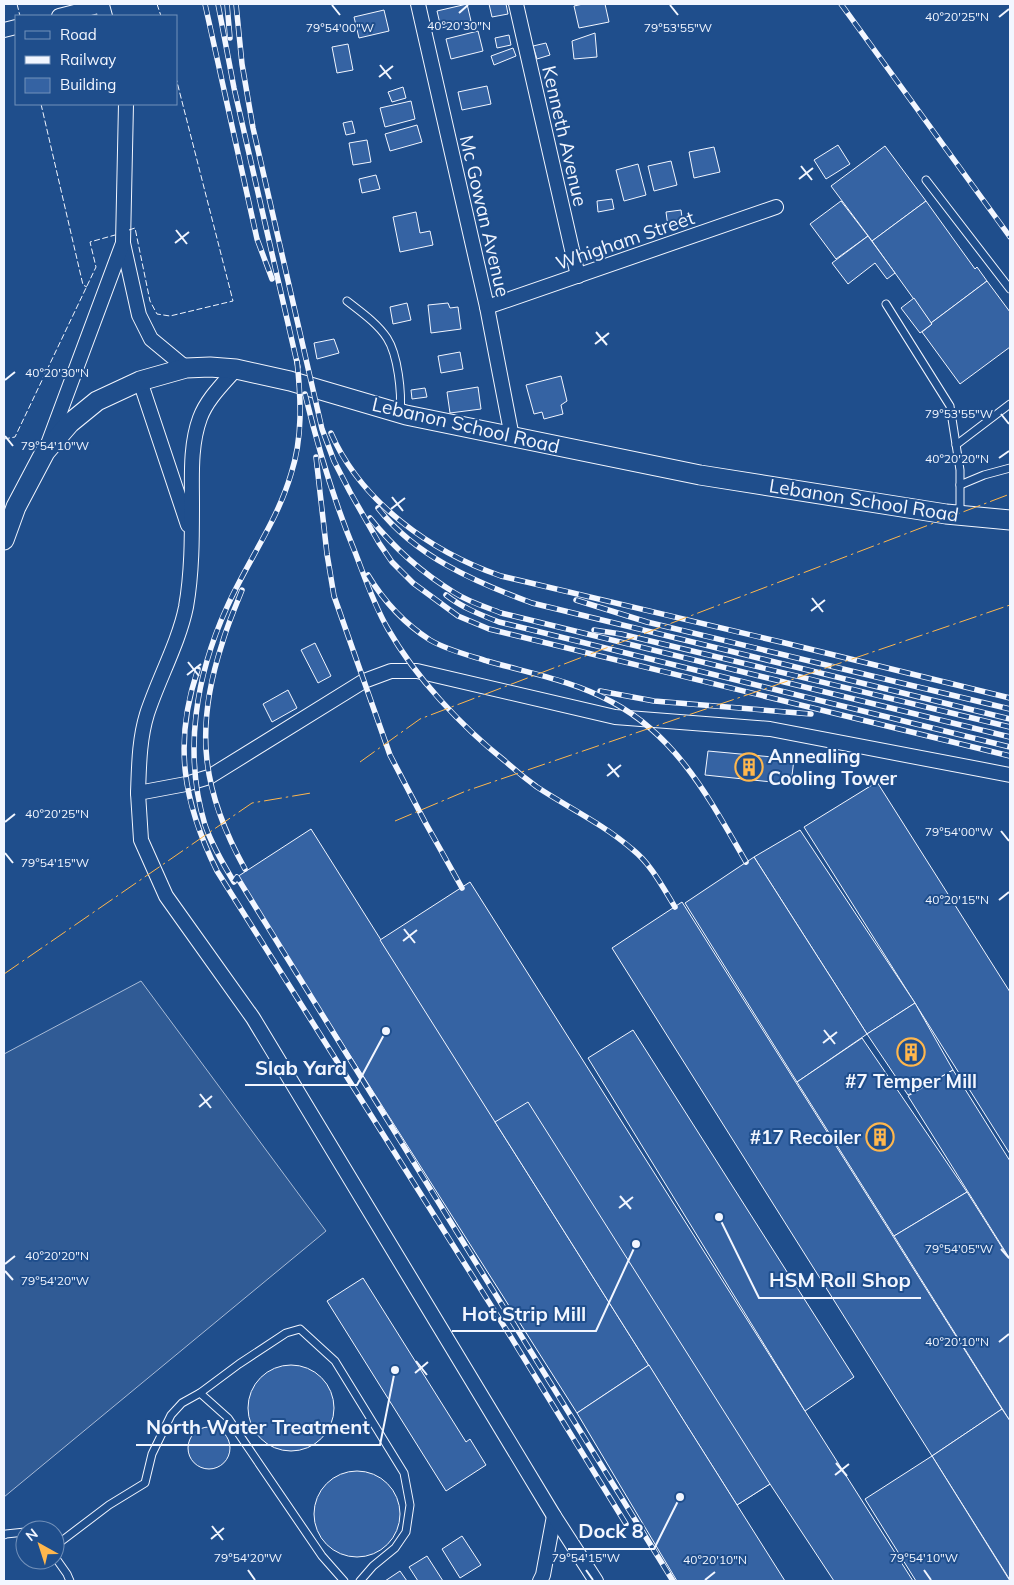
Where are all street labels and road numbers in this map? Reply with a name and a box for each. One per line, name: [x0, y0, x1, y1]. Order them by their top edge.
street label: Kenneth Avenue: [537, 63, 593, 209]
street label: Mc Gowan Avenue: [455, 133, 515, 299]
street label: Whigham Street: [553, 205, 698, 275]
street label: Lebanon School Road: [370, 392, 562, 458]
street label: Lebanon School Road: [767, 473, 961, 527]

